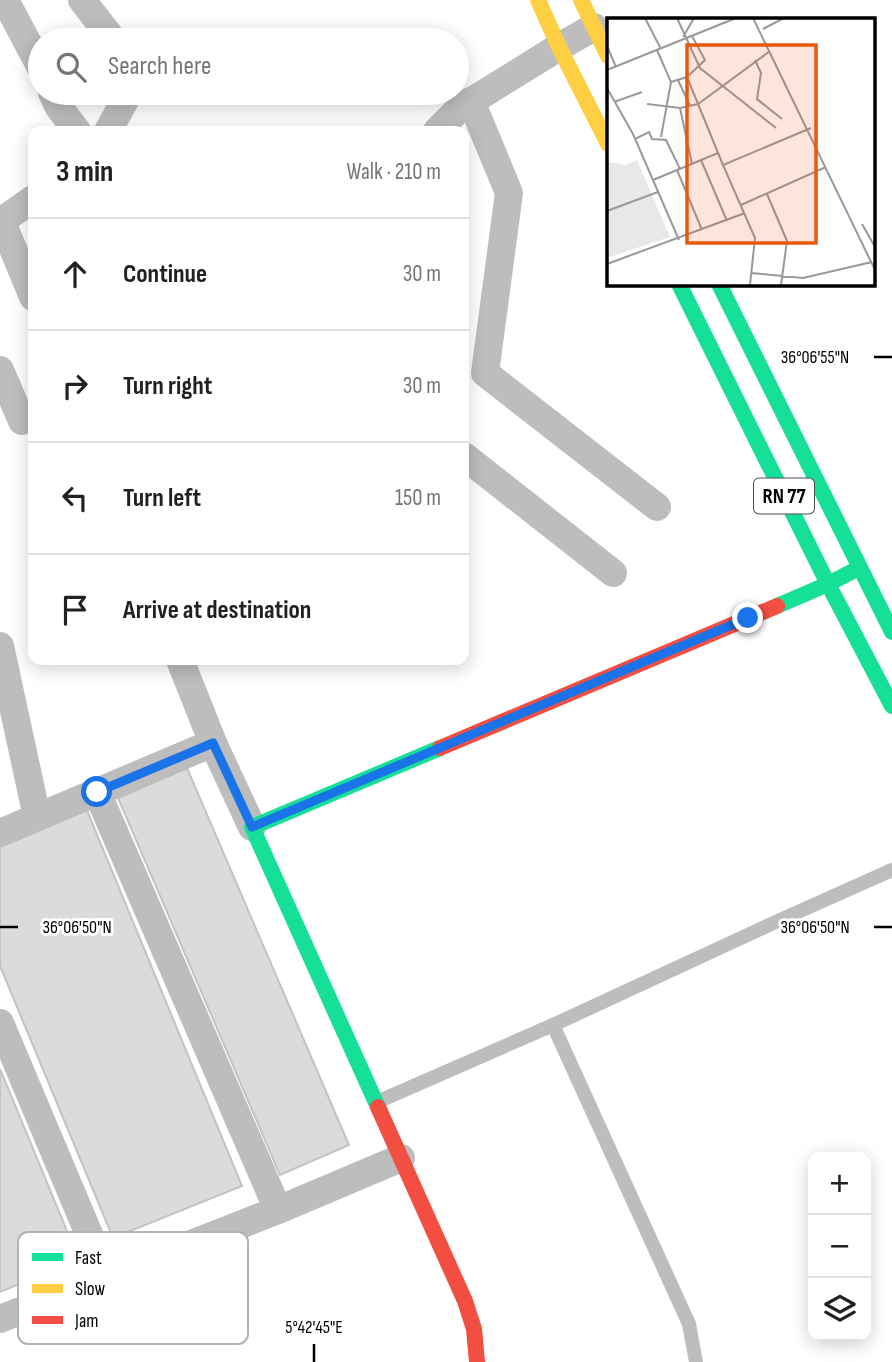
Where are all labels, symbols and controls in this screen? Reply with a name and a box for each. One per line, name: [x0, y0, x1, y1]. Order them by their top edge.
inset map: [607, 18, 874, 285]
search box: [28, 28, 469, 105]
icon: search: [52, 48, 90, 86]
text: Search here: [108, 51, 211, 82]
text: 3 min: [56, 154, 113, 190]
text: Walk · 210 m: [347, 158, 441, 186]
icon: ahead: [56, 255, 94, 293]
text: Continue: [123, 259, 207, 290]
text: 30 m: [403, 260, 441, 288]
text: 36°06'55"N: [781, 347, 849, 368]
icon: right: [56, 367, 94, 405]
text: Turn right: [123, 371, 212, 402]
text: 30 m: [403, 372, 441, 400]
road number: RN 77: [754, 478, 814, 514]
icon: left: [56, 479, 94, 517]
text: Turn left: [123, 483, 201, 514]
text: 150 m: [395, 484, 441, 512]
icon: arrive: [56, 591, 94, 629]
text: Arrive at destination: [123, 595, 311, 626]
route end: [732, 602, 763, 633]
route start: [81, 776, 112, 807]
text: 36°06'50"N: [42, 917, 112, 938]
text: 36°06'50"N: [780, 917, 850, 938]
map controls: [808, 1152, 871, 1341]
button: +: [808, 1152, 871, 1215]
button: −: [808, 1215, 871, 1278]
legend: [18, 1232, 248, 1344]
text: Fast: [75, 1247, 102, 1270]
text: Slow: [75, 1278, 105, 1301]
button: layers: [808, 1278, 871, 1341]
text: Jam: [74, 1310, 98, 1333]
text: 5°42'45"E: [285, 1317, 343, 1338]

